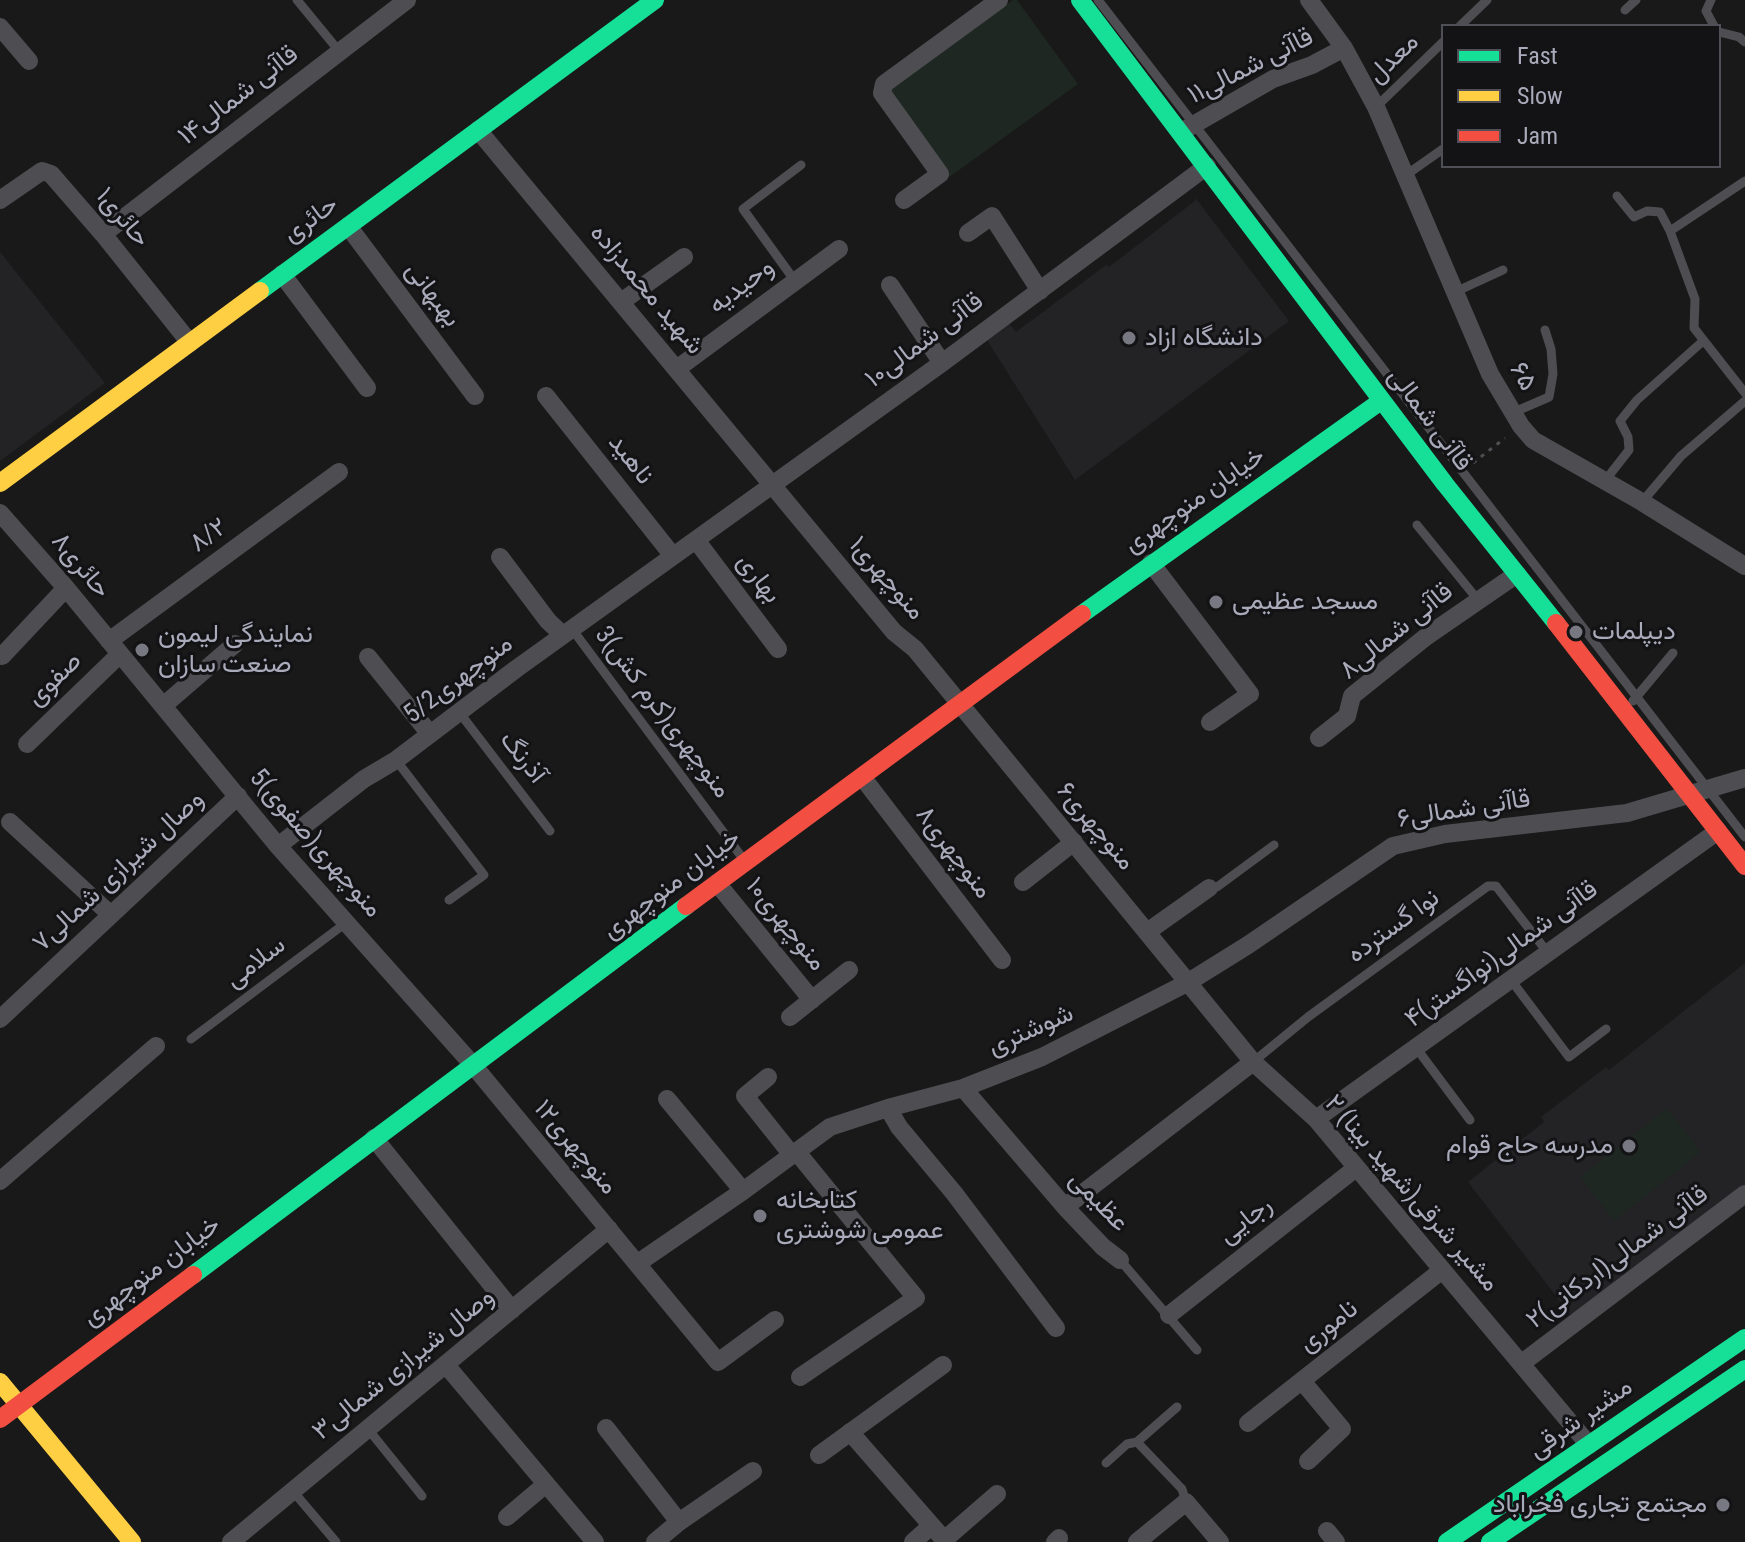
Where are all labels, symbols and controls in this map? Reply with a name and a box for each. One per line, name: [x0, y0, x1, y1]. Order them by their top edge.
street label: قاآنی شمالی۱۱: [1183, 22, 1319, 112]
legend: [1441, 24, 1721, 168]
street label: معدل: [1362, 27, 1426, 91]
street label: قاآنی شمالی۱۴: [173, 39, 305, 153]
text: Fast: [1517, 42, 1558, 70]
text: Slow: [1517, 82, 1563, 110]
text: Jam: [1517, 122, 1558, 150]
street label: حائری۱: [88, 182, 156, 254]
street label: حائری: [277, 190, 345, 250]
street label: شهید محمدزاده: [582, 218, 710, 362]
street label: وحیدیه: [703, 252, 781, 322]
street label: بهبهانی: [397, 256, 467, 334]
street label: قاآنی شمالی۱۰: [860, 286, 990, 396]
place label: دانشگاه ازاد: [1145, 322, 1263, 354]
marker: دانشگاه ازاد: [1120, 329, 1138, 347]
street label: ۶۵: [1502, 357, 1542, 397]
street label: قاآنی شمالی: [1380, 362, 1478, 478]
street label: ناهید: [601, 429, 659, 491]
street label: خیابان منوچهری: [1119, 441, 1271, 561]
street label: ۸/۲: [184, 512, 234, 560]
street label: حائری۸: [44, 527, 116, 605]
street label: منوچهری۱: [841, 531, 931, 627]
street label: بهاری: [729, 548, 787, 610]
street label: قاآنی شمالی۸: [1334, 577, 1460, 687]
place label: مسجد عظیمی: [1232, 586, 1378, 618]
marker: مسجد عظیمی: [1207, 593, 1225, 611]
place label: دیپلمات: [1592, 616, 1676, 648]
place label: نمایندگی لیمون صنعت سازان: [158, 619, 313, 680]
street label: 3منوچهری(کرم کش): [587, 621, 737, 805]
marker: دیپلمات: [1567, 623, 1585, 641]
street label: 5/2منوچهری: [398, 629, 520, 731]
marker: نمایندگی لیمون صنعت سازان: [133, 641, 151, 659]
street label: صفوی: [21, 646, 89, 714]
street label: آذرنگ: [492, 726, 552, 790]
street label: 5منوچهری(صفوی): [242, 763, 388, 925]
street label: منوچهری۶: [1049, 777, 1141, 877]
street label: قاآنی شمالی۶: [1395, 784, 1533, 836]
street label: وصال شیرازی شمالی۷: [27, 785, 211, 959]
street label: منوچهری۸: [908, 800, 998, 906]
street label: خیابان منوچهری: [597, 823, 747, 947]
street label: منوچهری۱۰: [738, 872, 832, 978]
street label: ۴قاآنی شمالی(نواگستر): [1400, 875, 1604, 1035]
street label: نوا گسترده: [1342, 883, 1446, 971]
street label: سلامی: [220, 930, 292, 996]
street label: شوشتری: [983, 998, 1079, 1064]
street label: ۲ مشیر شرقی(شهید بینا): [1317, 1089, 1505, 1299]
street label: منوچهری۱۲: [526, 1094, 624, 1202]
place label: مدرسه حاج قوام: [1446, 1130, 1613, 1162]
marker: مدرسه حاج قوام: [1620, 1137, 1638, 1155]
street label: عظیمی: [1062, 1165, 1134, 1239]
street label: ۲قاآنی شمالی(اردکانی): [1521, 1180, 1715, 1336]
place label: کتابخانه عمومی شوشتری: [776, 1185, 944, 1246]
street label: رجایی: [1213, 1190, 1279, 1252]
marker: کتابخانه عمومی شوشتری: [751, 1207, 769, 1225]
street label: خیابان منوچهری: [77, 1210, 227, 1334]
street label: وصال شیرازی شمالی۳: [307, 1282, 501, 1448]
street label: ناموری: [1293, 1294, 1365, 1360]
street label: مشیر شرقی: [1523, 1372, 1639, 1466]
place label: مجتمع تجاری فخراباد: [1493, 1489, 1707, 1521]
marker: مجتمع تجاری فخراباد: [1714, 1496, 1732, 1514]

